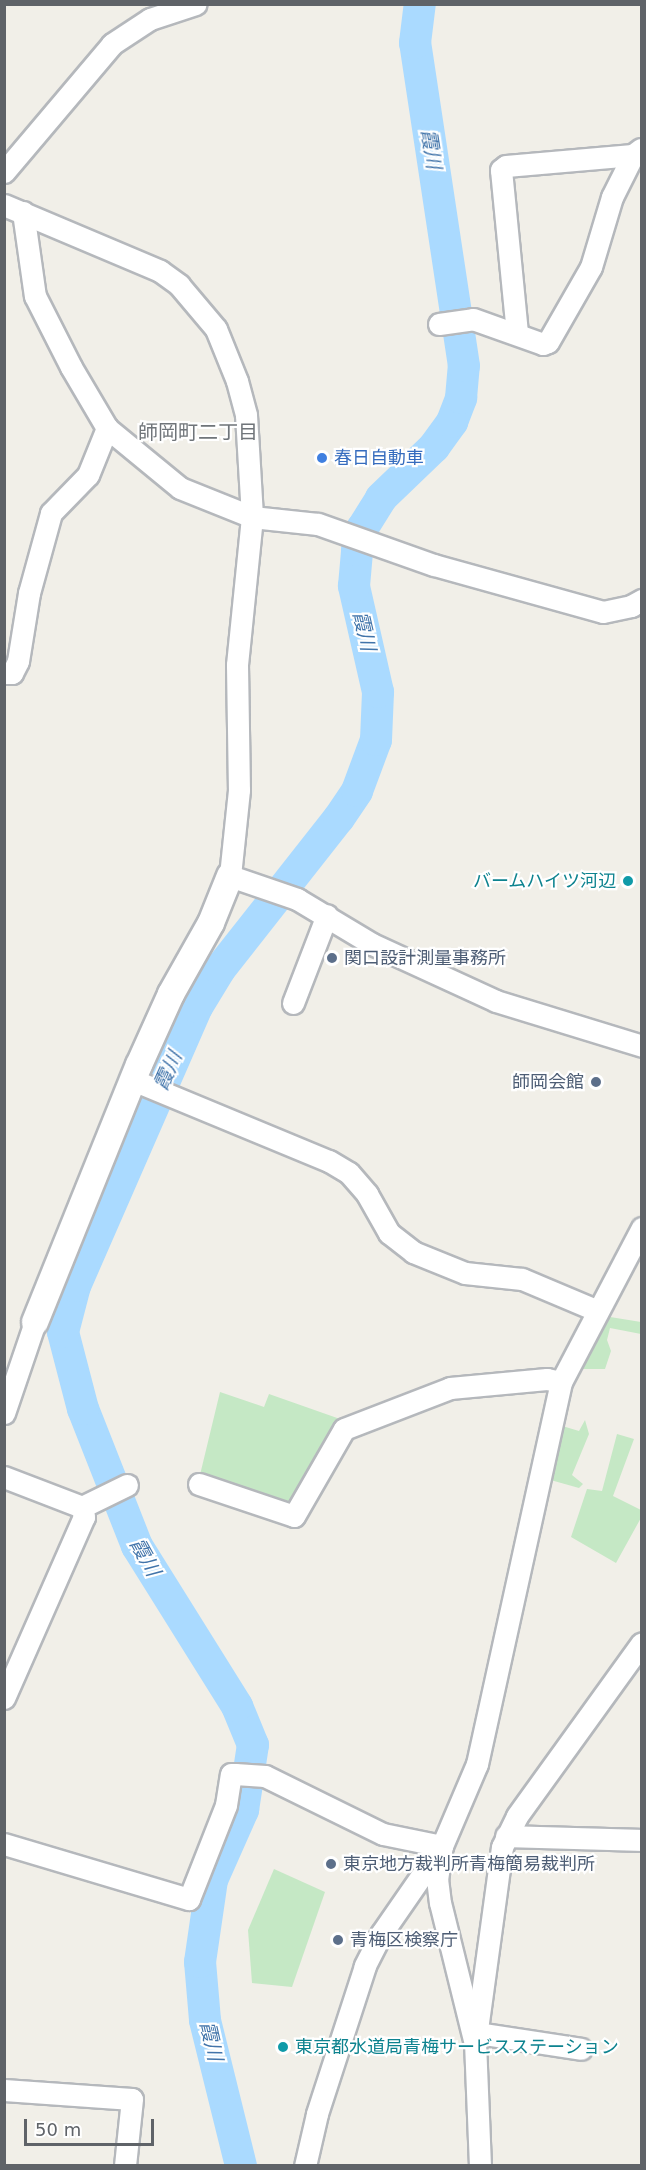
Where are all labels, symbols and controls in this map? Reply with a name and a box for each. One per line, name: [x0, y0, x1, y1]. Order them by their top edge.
water label: 霞川: [416, 127, 446, 171]
district label: 師岡町二丁目: [138, 420, 258, 444]
place label: 春日自動車: [334, 447, 424, 469]
marker: 春日自動車: [315, 451, 329, 465]
water label: 霞川: [348, 609, 380, 653]
place label: バームハイツ河辺: [472, 870, 616, 892]
marker: バームハイツ河辺: [621, 874, 635, 888]
place label: 関口設計測量事務所: [344, 947, 506, 969]
marker: 関口設計測量事務所: [325, 951, 339, 965]
water label: 霞川: [149, 1048, 187, 1094]
place label: 師岡会館: [512, 1071, 584, 1093]
marker: 師岡会館: [589, 1075, 603, 1089]
water label: 霞川: [125, 1534, 165, 1580]
place label: 東京地方裁判所青梅簡易裁判所: [343, 1853, 595, 1875]
marker: 東京地方裁判所青梅簡易裁判所: [324, 1857, 338, 1871]
place label: 青梅区検察庁: [350, 1929, 458, 1951]
marker: 青梅区検察庁: [331, 1933, 345, 1947]
water label: 霞川: [195, 2019, 227, 2063]
place label: 東京都水道局青梅サービスステーション: [295, 2036, 619, 2058]
marker: 東京都水道局青梅サービスステーション: [276, 2040, 290, 2054]
scale bar: [27, 2107, 158, 2145]
text: 50 m: [35, 2119, 81, 2140]

